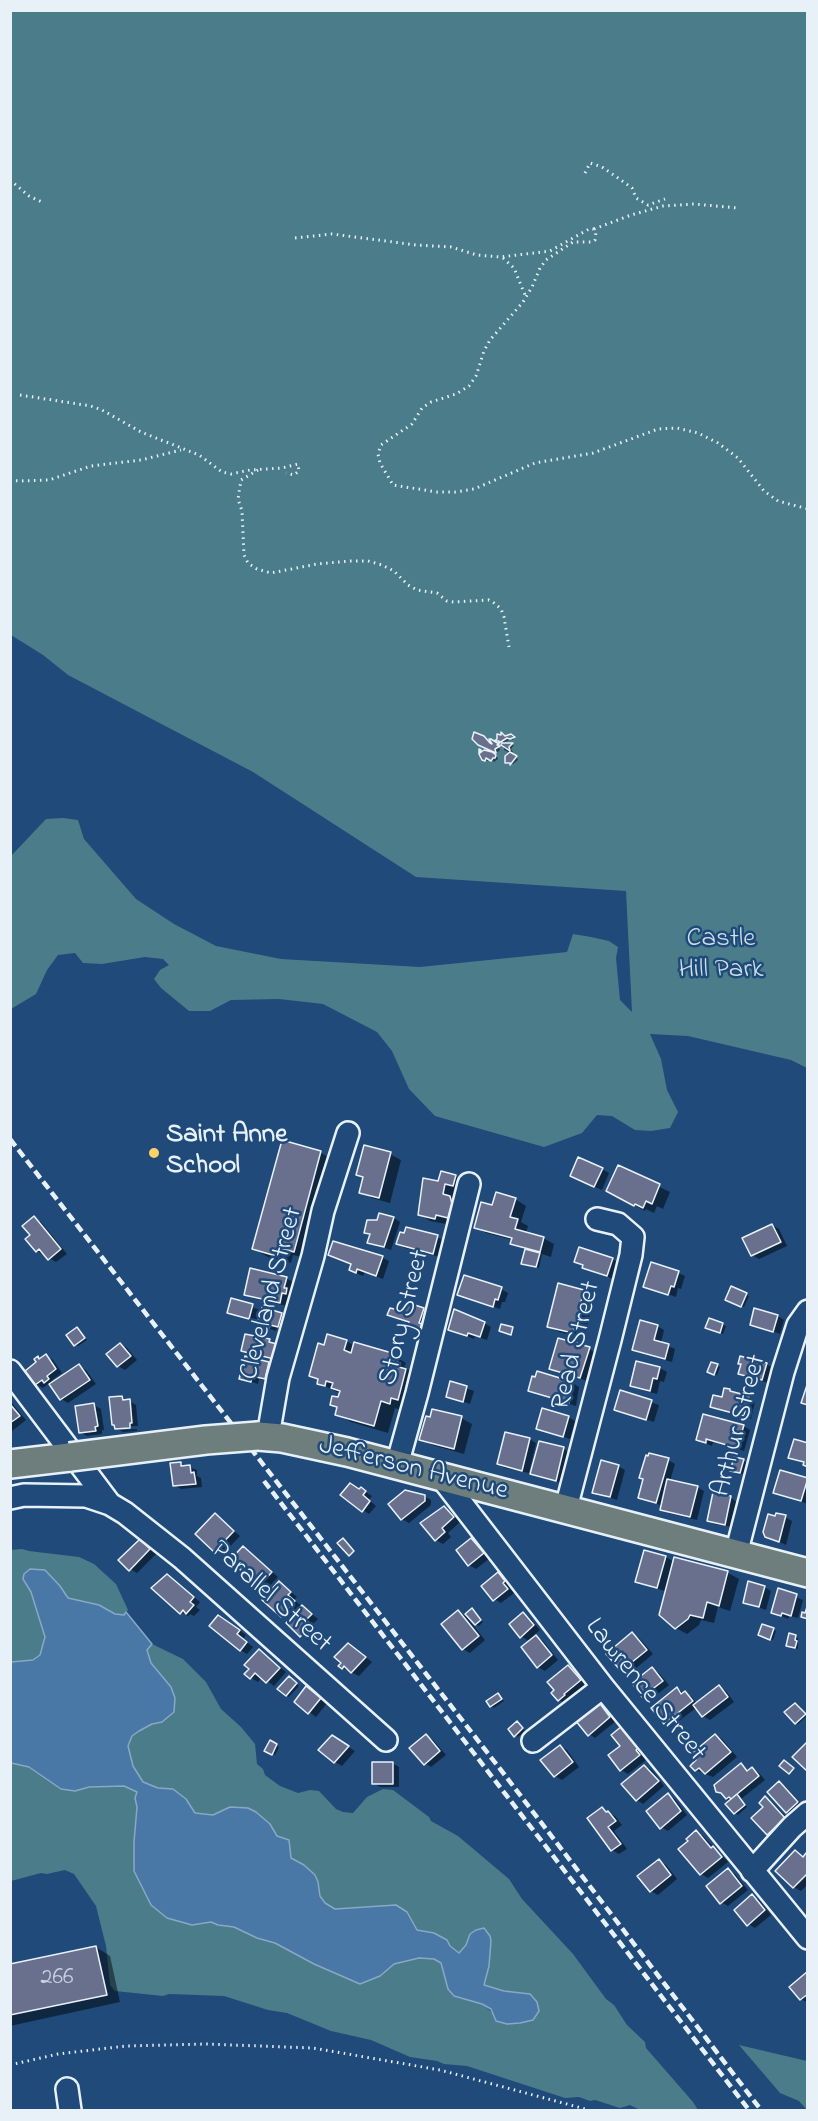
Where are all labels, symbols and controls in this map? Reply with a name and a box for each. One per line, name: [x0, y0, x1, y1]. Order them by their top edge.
park label: Castle Hill Park: [678, 925, 764, 988]
place label: Saint Anne School: [166, 1121, 287, 1184]
marker: Saint Anne School: [147, 1146, 161, 1160]
street label: Cleveland Street: [234, 1204, 312, 1384]
street label: Story Street: [374, 1247, 438, 1389]
street label: Read Street: [546, 1278, 610, 1414]
street label: Arthur Street: [707, 1352, 775, 1500]
street label: Jefferson Avenue: [315, 1431, 511, 1509]
street label: Parallel Street: [203, 1535, 337, 1661]
street label: Lawrence Street: [576, 1613, 712, 1769]
house number: 266: [40, 1965, 74, 1993]

